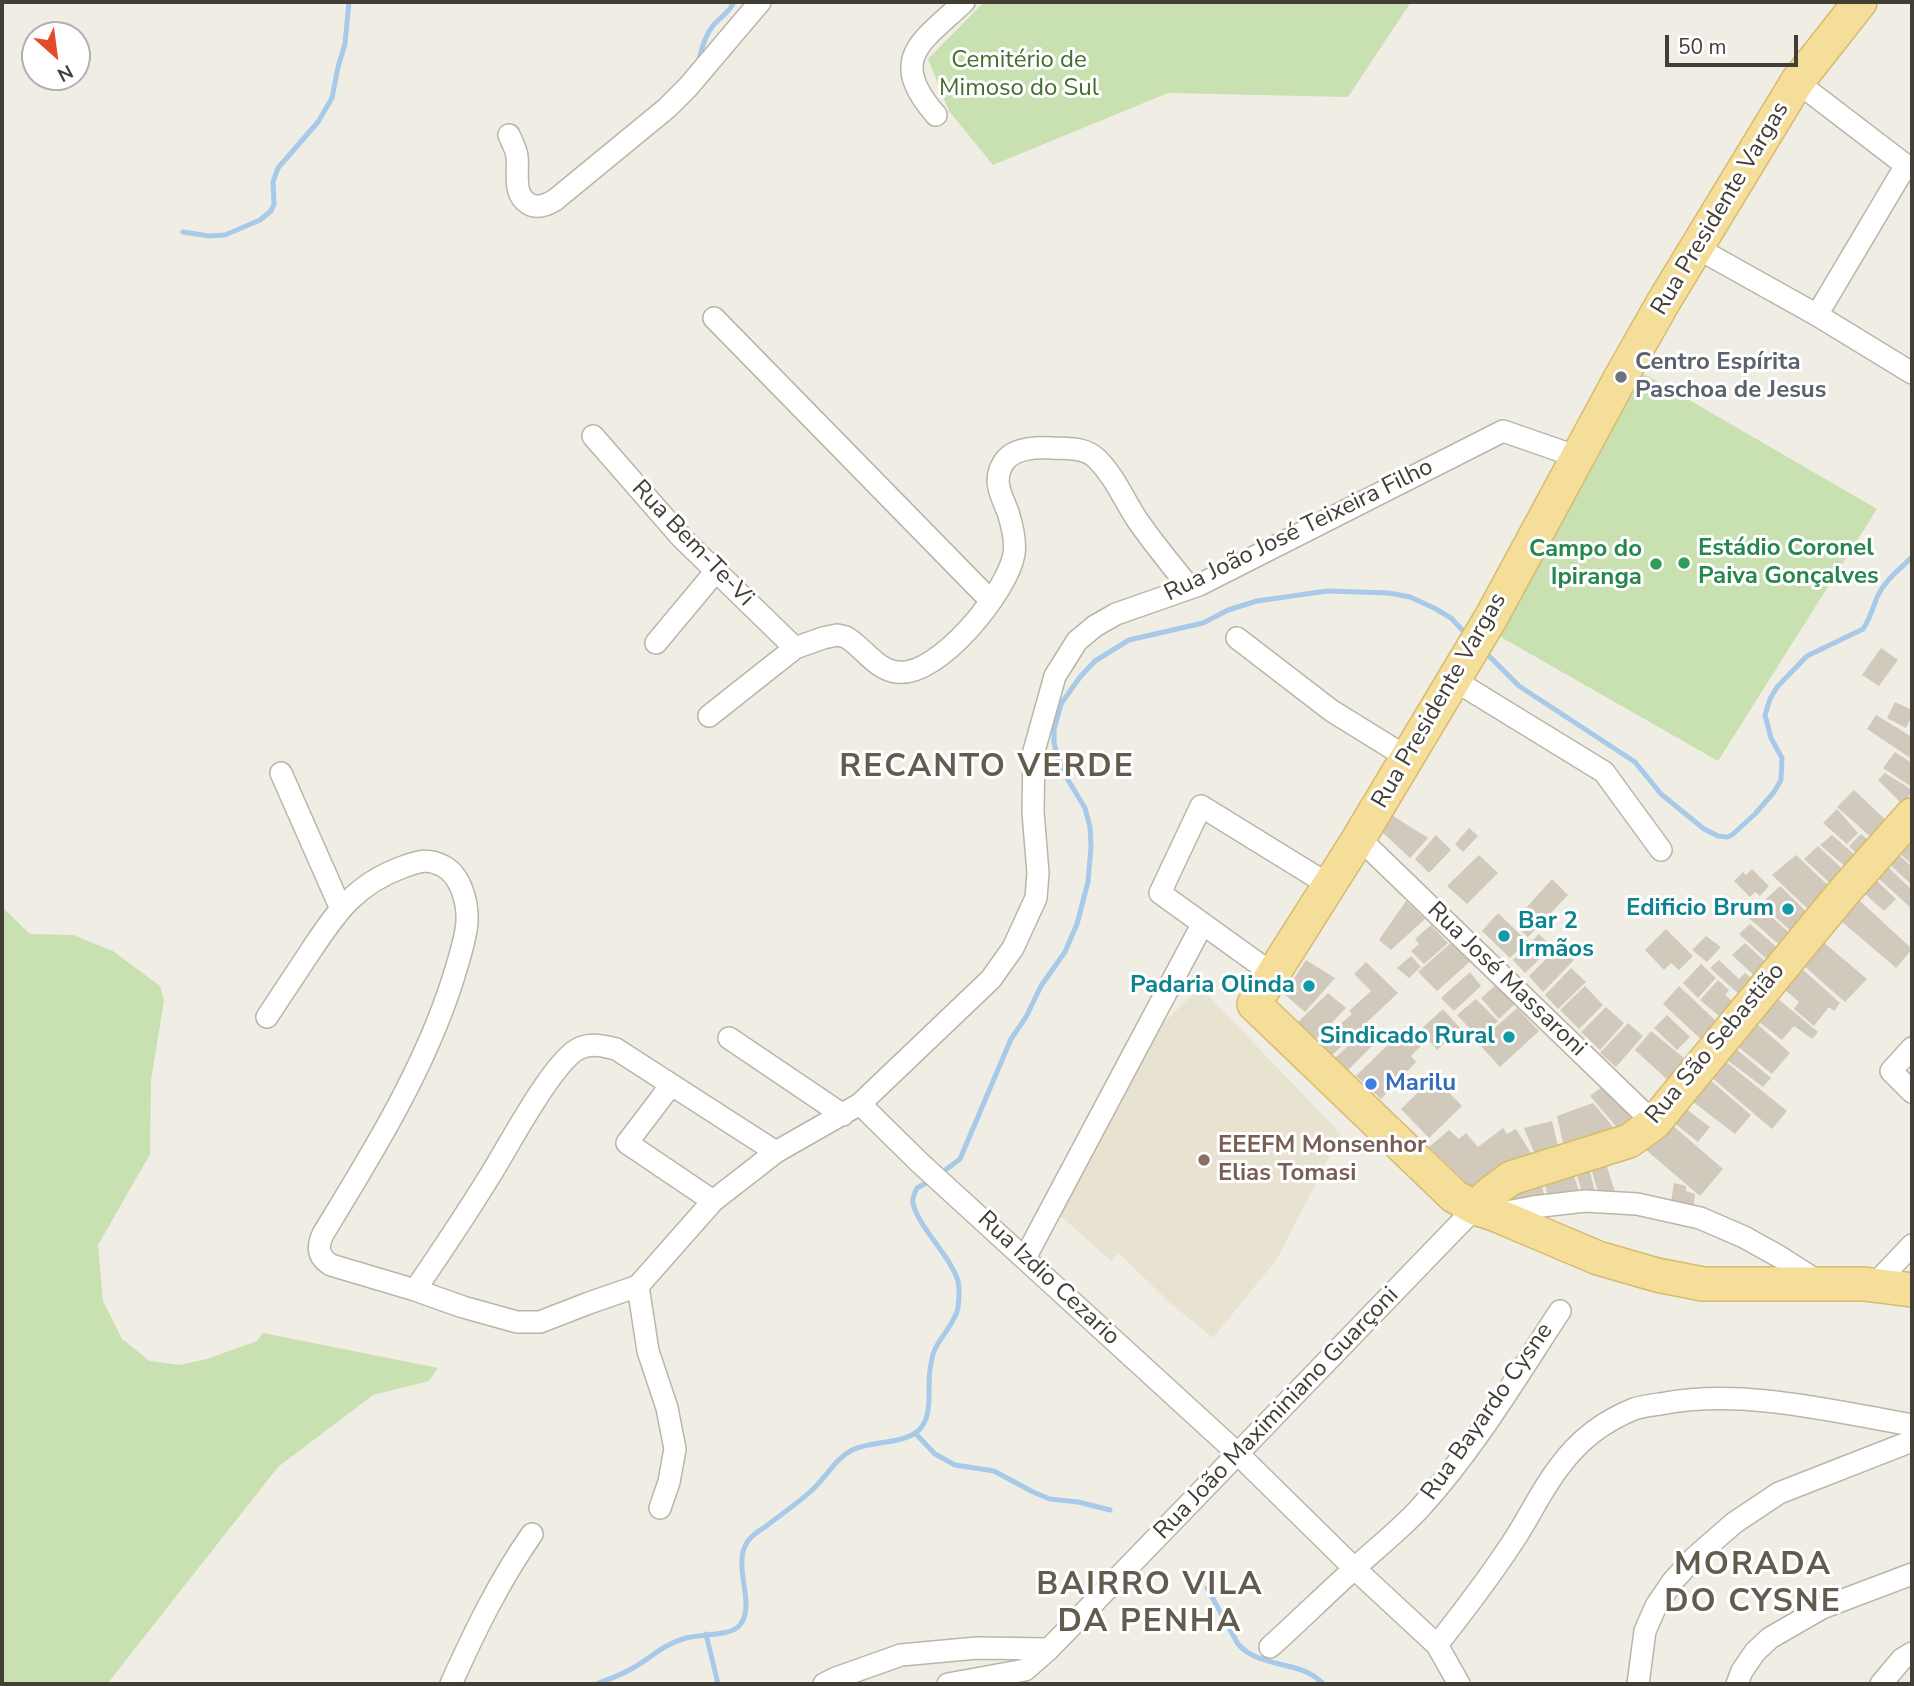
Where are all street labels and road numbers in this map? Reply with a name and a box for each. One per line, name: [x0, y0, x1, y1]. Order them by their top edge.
street label: Rua Presidente Vargas: [1646, 97, 1796, 321]
street label: Rua João José Teixeira Filho: [1160, 453, 1438, 609]
street label: Rua Bem-Te-Vi: [625, 475, 759, 613]
street label: Rua Presidente Vargas: [1367, 588, 1513, 814]
street label: Rua José Massaroni: [1420, 897, 1592, 1063]
street label: Rua São Sebastião: [1640, 958, 1792, 1130]
street label: Rua Izdio Cezario: [971, 1206, 1125, 1352]
street label: Rua João Maximiniano Guarçoni: [1149, 1282, 1405, 1546]
street label: Rua Bayardo Cysne: [1416, 1318, 1560, 1506]

